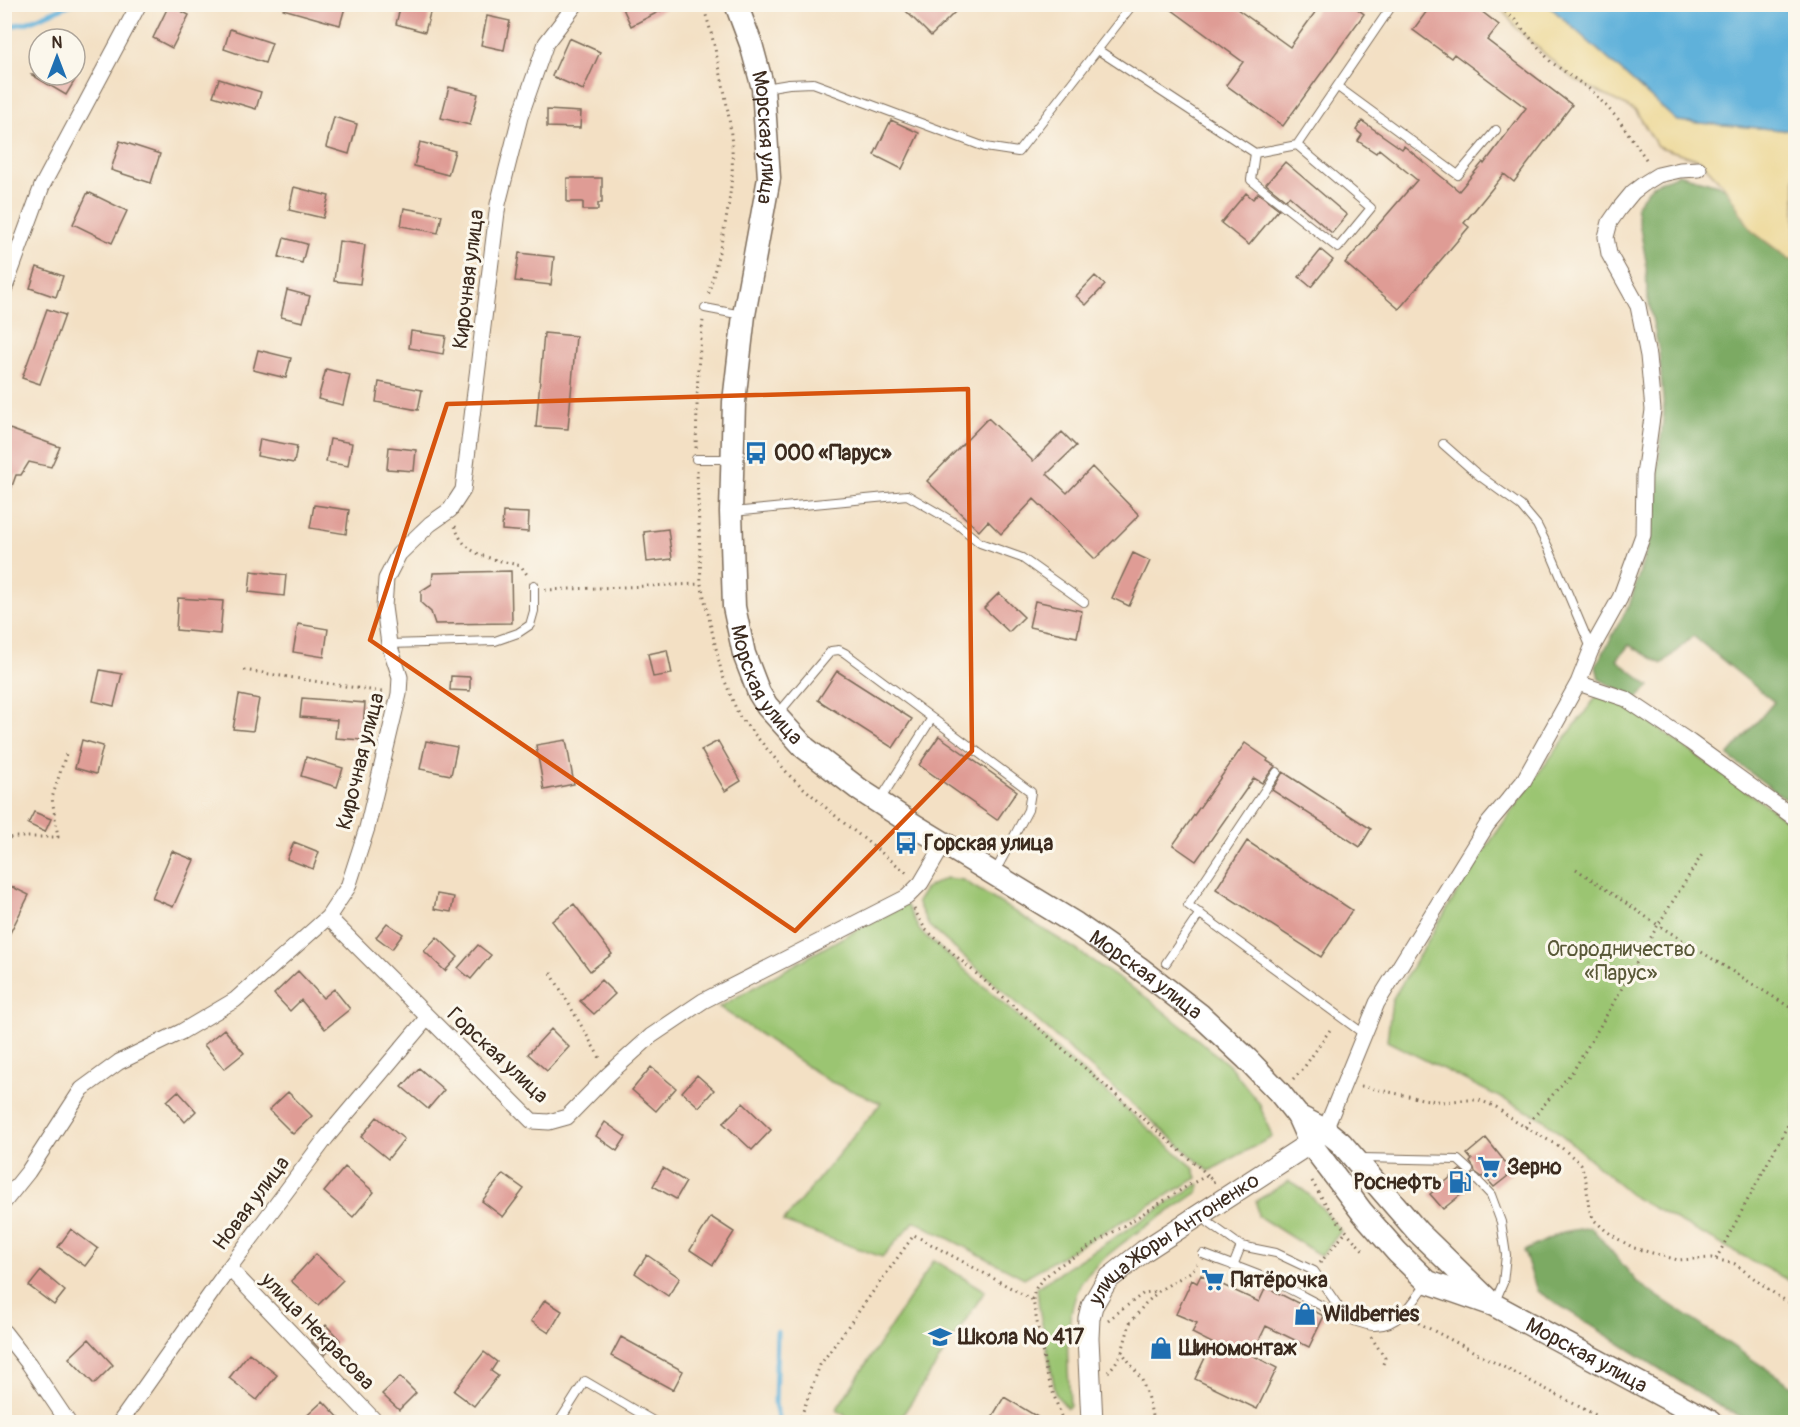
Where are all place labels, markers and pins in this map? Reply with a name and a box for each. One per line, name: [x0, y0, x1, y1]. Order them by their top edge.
bus stop icon: ООО «Парус»: [743, 440, 769, 466]
place label: ООО «Парус»: [774, 440, 892, 467]
bus stop icon: Горская улица: [893, 830, 919, 856]
place label: Горская улица: [924, 830, 1053, 857]
supermarket icon: Зерно: [1476, 1154, 1502, 1180]
place label: Зерно: [1507, 1154, 1562, 1181]
place label: Роснефть: [1354, 1169, 1442, 1196]
fuel station icon: Роснефть: [1447, 1169, 1473, 1195]
supermarket icon: Пятёрочка: [1200, 1267, 1226, 1293]
place label: Пятёрочка: [1231, 1267, 1328, 1294]
shop icon: Wildberries: [1292, 1301, 1318, 1327]
place label: Wildberries: [1323, 1301, 1420, 1328]
school or university icon: Школа № 417: [927, 1324, 953, 1350]
place label: Школа № 417: [957, 1324, 1085, 1351]
shop icon: Шиномонтаж: [1148, 1335, 1174, 1361]
place label: Шиномонтаж: [1178, 1335, 1297, 1362]

